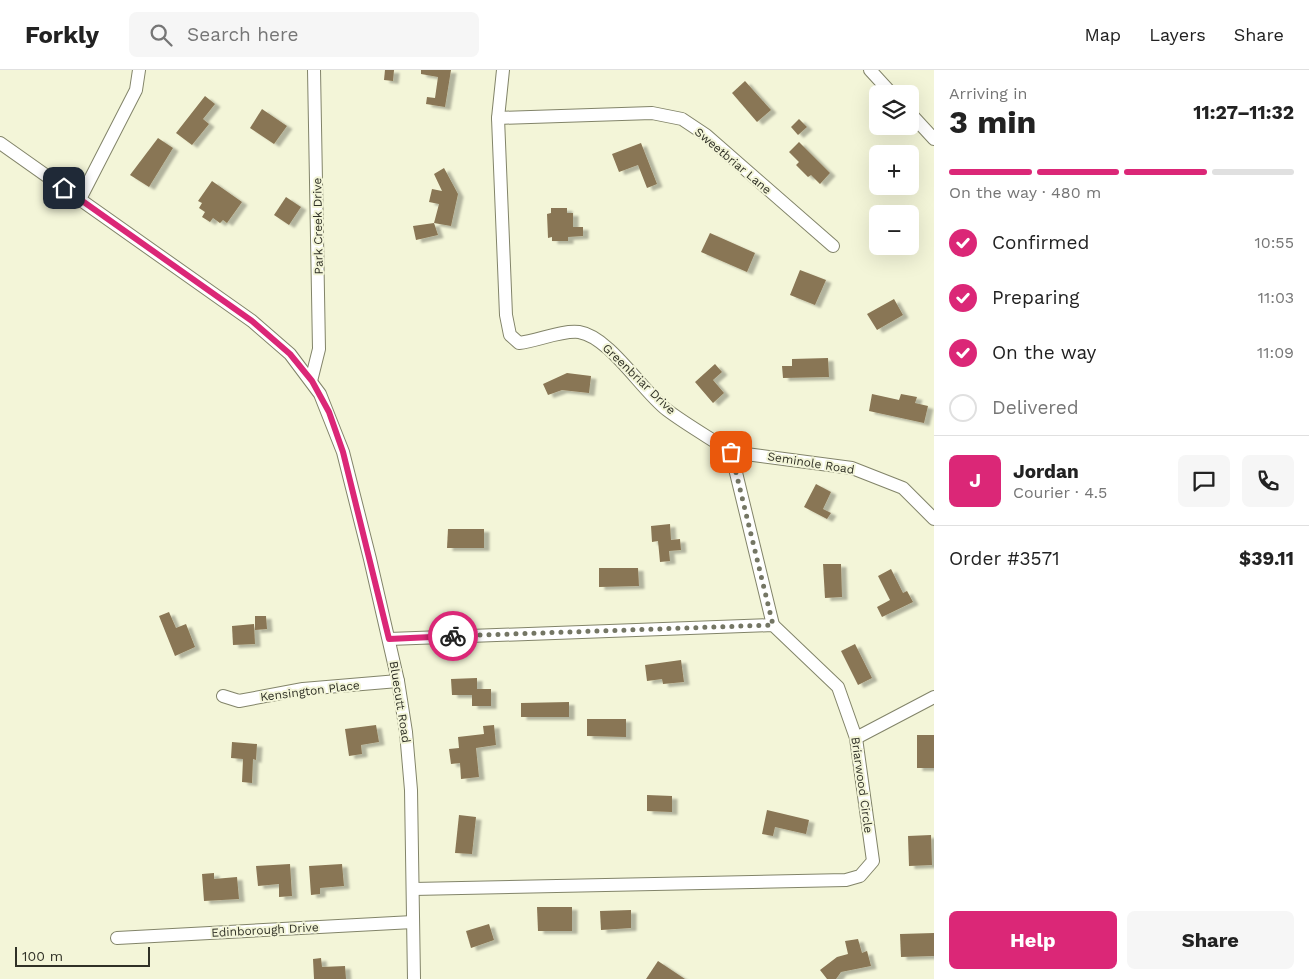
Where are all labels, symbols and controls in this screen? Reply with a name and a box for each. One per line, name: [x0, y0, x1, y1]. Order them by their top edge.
search box: [129, 12, 479, 57]
text: Forkly: [25, 21, 99, 49]
icon: search: [147, 21, 175, 49]
text: Search here: [187, 23, 298, 46]
text: Map: [1084, 24, 1121, 45]
text: Layers: [1149, 24, 1206, 45]
text: Share: [1234, 24, 1284, 45]
text: Arriving in: [949, 84, 1027, 103]
map controls: [869, 85, 919, 255]
button: layers: [869, 85, 919, 135]
text: 11:27–11:32: [1193, 101, 1294, 124]
text: 3 min: [949, 103, 1036, 141]
street label: Sweetbriar Lane: [692, 125, 774, 197]
button: +: [869, 145, 919, 195]
pin: [43, 167, 85, 209]
icon: home: [50, 174, 78, 202]
street label: Park Creek Drive: [310, 177, 326, 275]
text: On the way · 480 m: [949, 183, 1101, 202]
button: −: [869, 205, 919, 255]
icon: check: [949, 229, 977, 257]
text: Confirmed: [992, 231, 1089, 254]
text: 10:55: [1254, 233, 1294, 252]
icon: check: [949, 284, 977, 312]
text: Preparing: [992, 286, 1079, 309]
text: 11:03: [1258, 288, 1294, 307]
icon: check: [949, 339, 977, 367]
street label: Greenbriar Drive: [600, 341, 678, 417]
text: On the way: [992, 341, 1096, 364]
text: 11:09: [1257, 343, 1294, 362]
text: Delivered: [992, 396, 1079, 419]
pin: [710, 431, 752, 473]
icon: bag: [717, 438, 745, 466]
street label: Seminole Road: [767, 449, 855, 477]
button: chat: [1178, 455, 1230, 507]
button: phone: [1242, 455, 1294, 507]
text: Jordan: [1013, 460, 1079, 483]
text: J: [969, 469, 981, 492]
text: Courier · 4.5: [1013, 483, 1107, 502]
text: Order #3571: [949, 547, 1060, 570]
text: $39.11: [1239, 547, 1294, 570]
courier: [428, 611, 478, 661]
icon: bike: [439, 622, 467, 650]
street label: Bluecutt Road: [387, 660, 413, 744]
street label: Kensington Place: [259, 678, 361, 704]
street label: Briarwood Circle: [848, 736, 876, 834]
button: Help: [949, 911, 1117, 969]
button: Share: [1127, 911, 1294, 969]
street label: Edinborough Drive: [211, 920, 319, 940]
scale bar: [15, 944, 150, 967]
text: 100 m: [22, 948, 63, 964]

